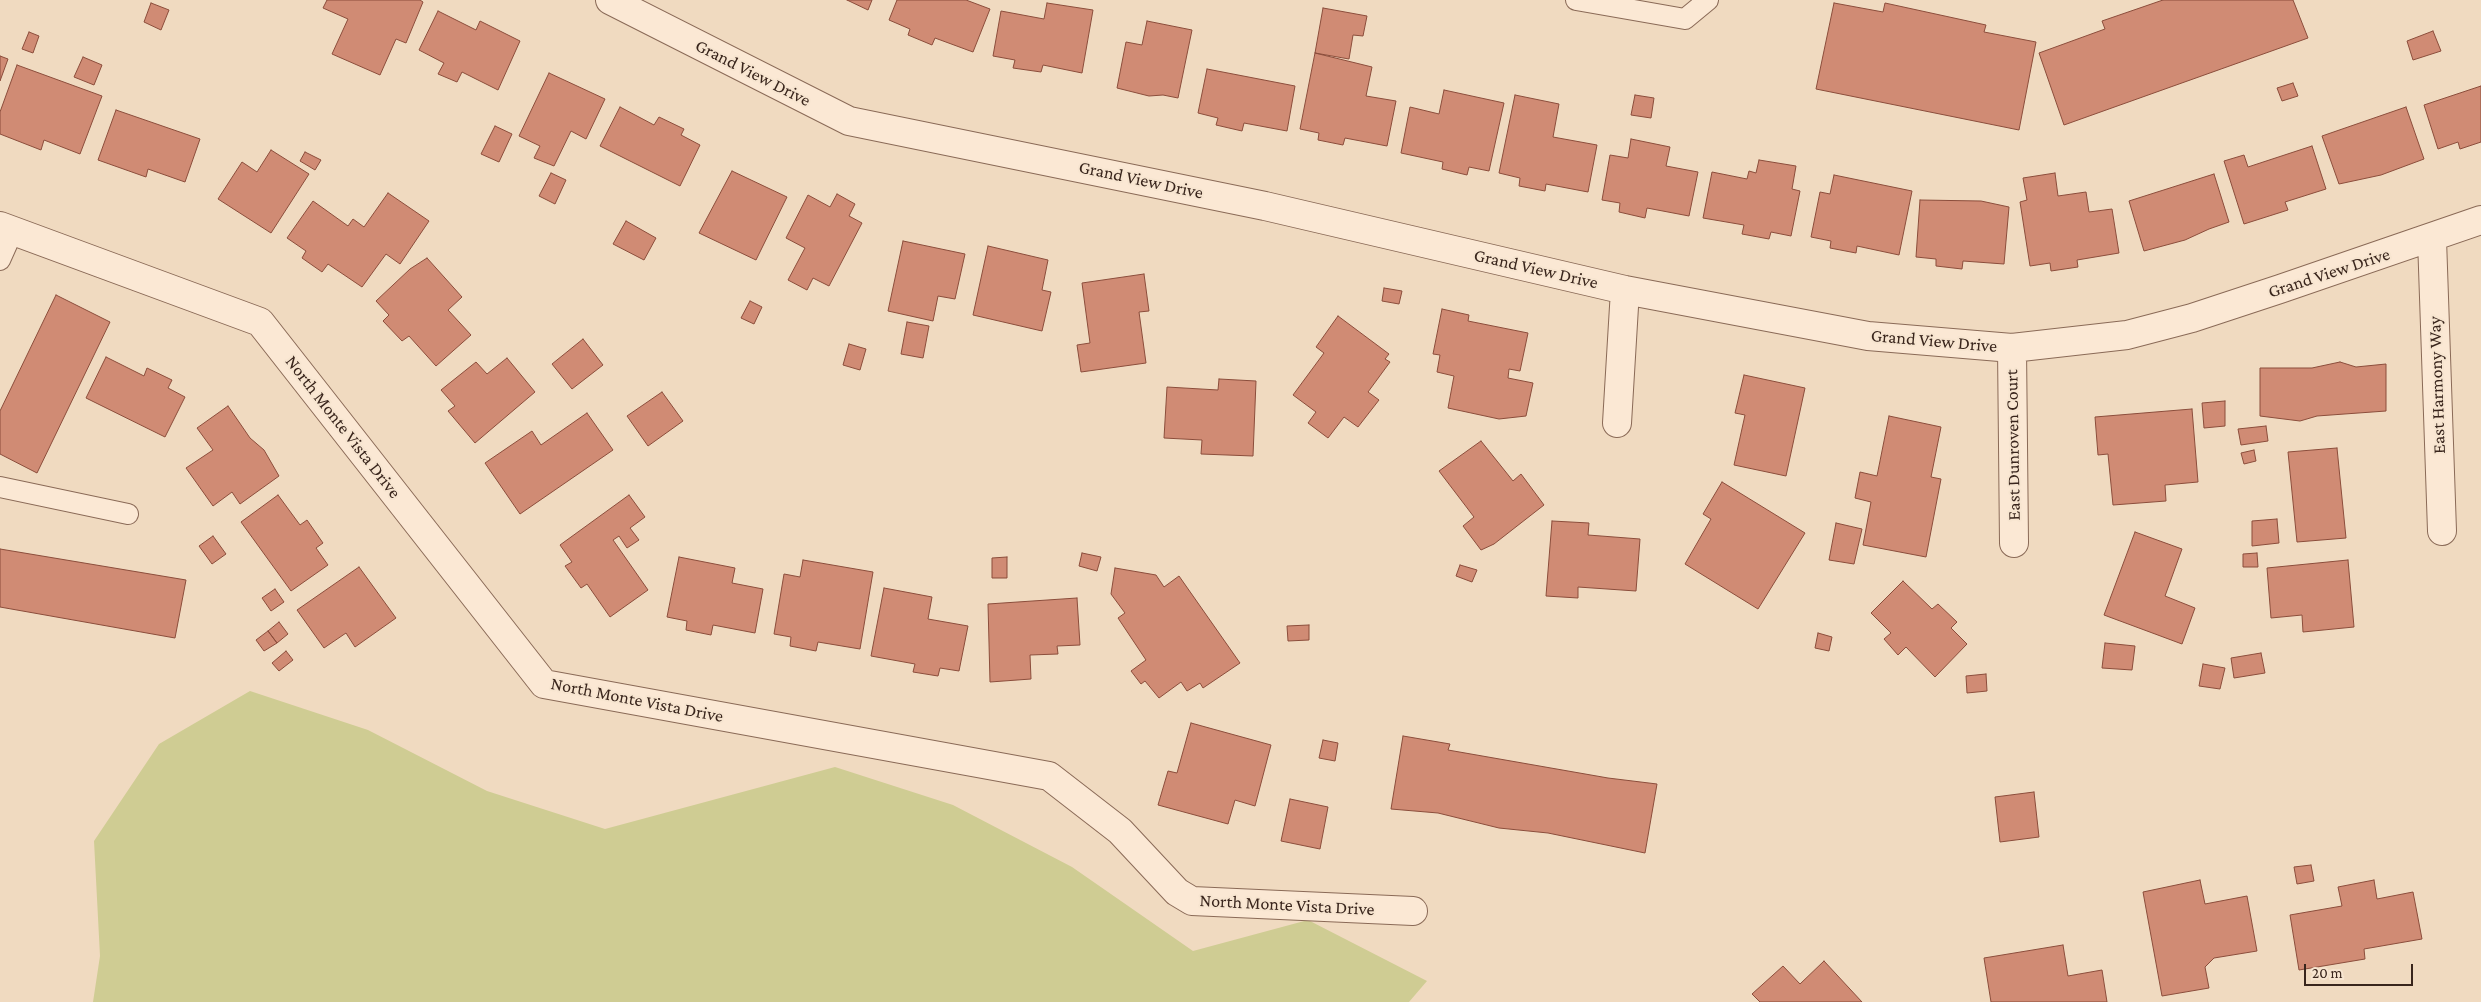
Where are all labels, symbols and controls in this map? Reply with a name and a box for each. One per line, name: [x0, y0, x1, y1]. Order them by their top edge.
street label: Grand View Drive: [692, 35, 814, 111]
street label: Grand View Drive: [1077, 156, 1205, 204]
street label: Grand View Drive: [2265, 243, 2393, 303]
street label: Grand View Drive: [1472, 244, 1600, 294]
street label: East Harmony Way: [2424, 316, 2450, 454]
street label: Grand View Drive: [1870, 325, 1998, 357]
street label: North Monte Vista Drive: [281, 351, 405, 503]
street label: East Dunroven Court: [2001, 369, 2025, 521]
street label: North Monte Vista Drive: [549, 673, 725, 727]
street label: North Monte Vista Drive: [1199, 890, 1375, 920]
scale bar: [2306, 954, 2415, 986]
text: 20 m: [2312, 965, 2343, 981]

